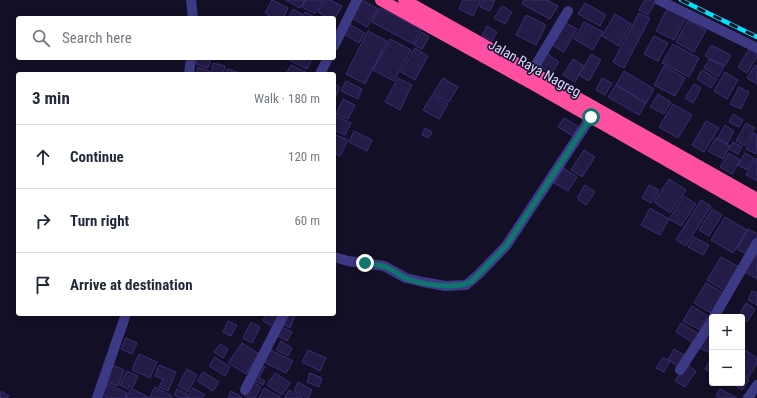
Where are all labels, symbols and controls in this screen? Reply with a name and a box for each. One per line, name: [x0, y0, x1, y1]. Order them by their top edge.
search box: [16, 16, 336, 60]
icon: search: [30, 27, 52, 49]
text: Search here: [62, 29, 132, 47]
street label: Jalan Raya Nagreg: [486, 36, 584, 100]
text: 3 min: [32, 88, 70, 108]
text: Walk · 180 m: [254, 91, 320, 106]
route start: [582, 108, 600, 126]
icon: ahead: [32, 146, 54, 168]
text: Continue: [70, 148, 124, 166]
text: 120 m: [288, 149, 320, 164]
icon: right: [32, 210, 54, 232]
text: Turn right: [70, 212, 129, 230]
text: 60 m: [294, 213, 320, 228]
route end: [356, 254, 374, 272]
icon: arrive: [32, 274, 54, 296]
text: Arrive at destination: [70, 276, 193, 294]
map controls: [709, 314, 745, 386]
button: +: [709, 314, 745, 350]
button: −: [709, 350, 745, 386]

